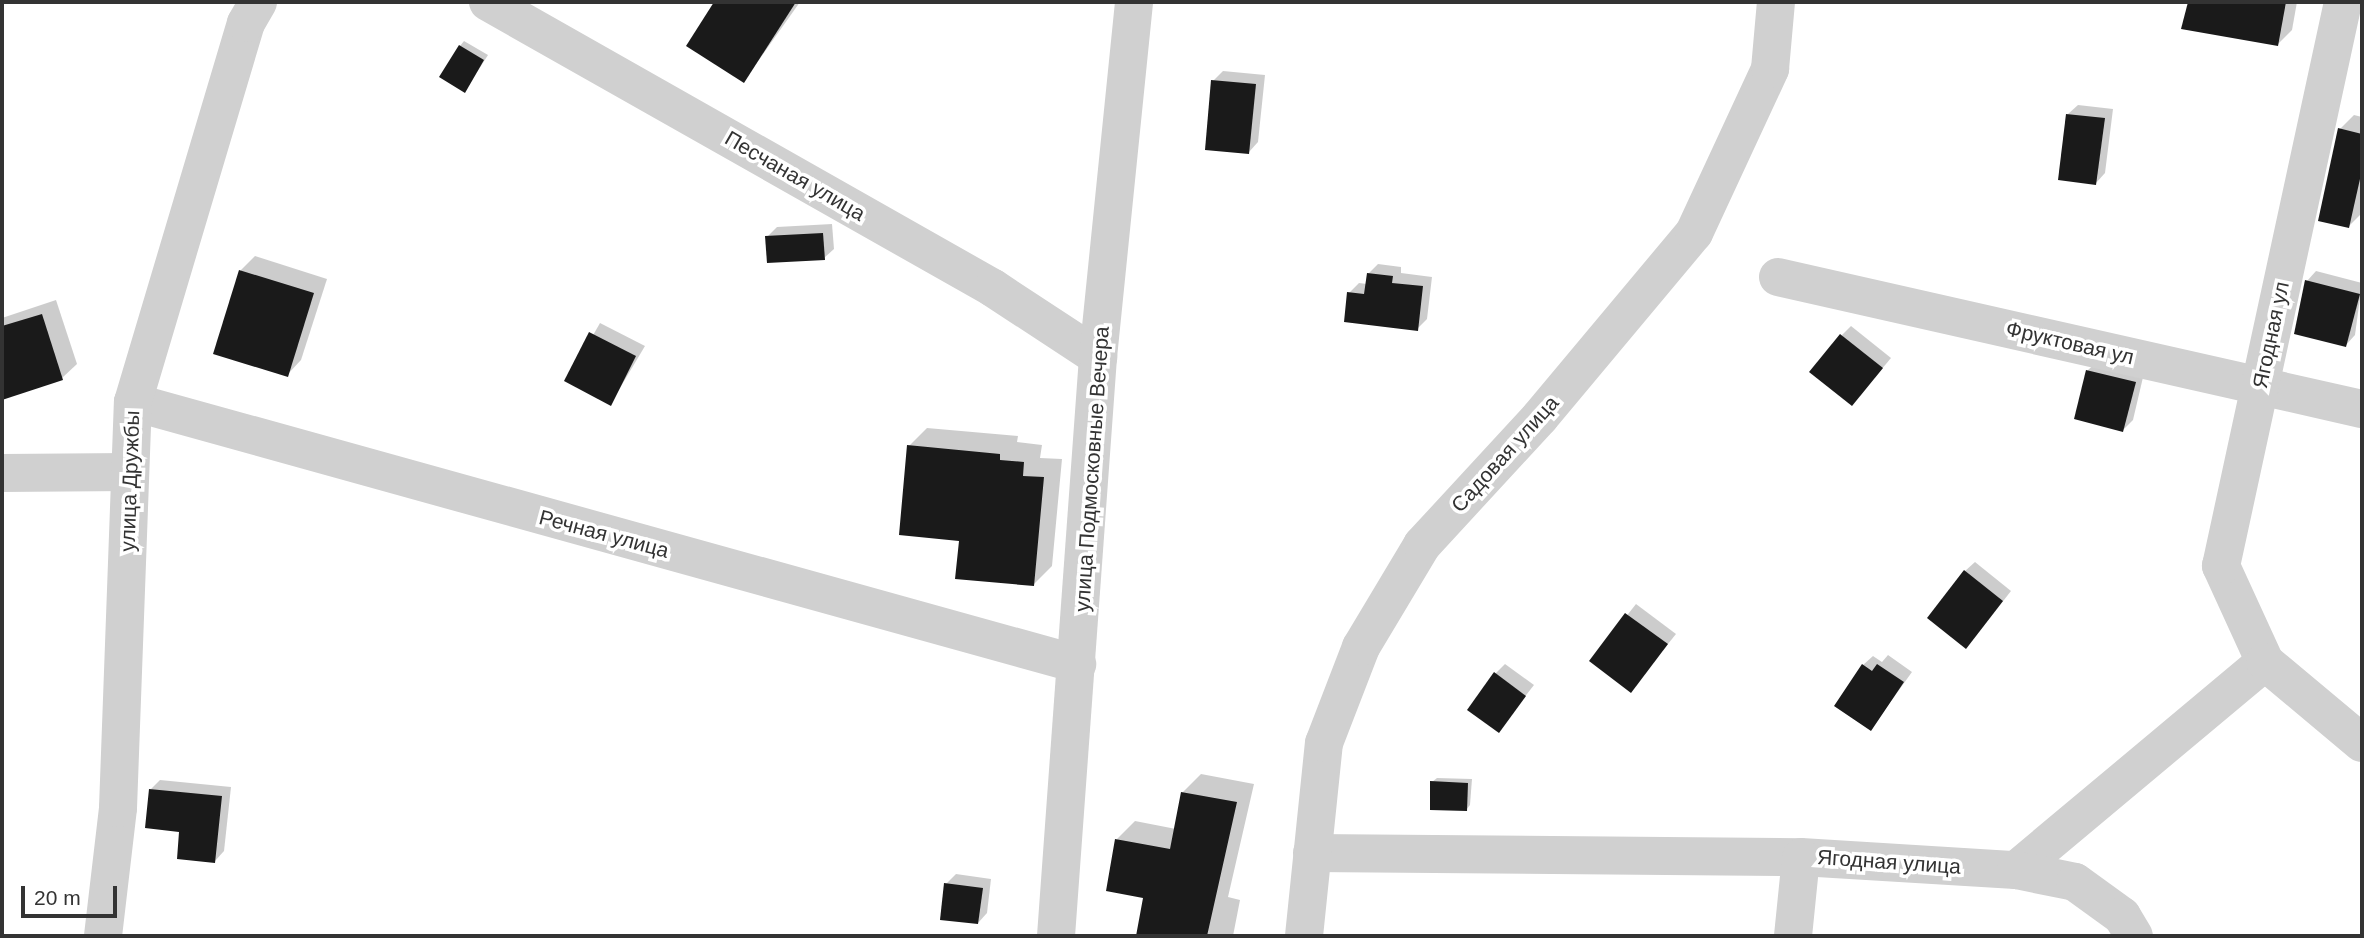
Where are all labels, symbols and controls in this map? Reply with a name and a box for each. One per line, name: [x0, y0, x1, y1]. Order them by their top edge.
street label: Песчаная улица: [720, 126, 870, 226]
street label: Ягодная ул: [2247, 279, 2295, 391]
street label: Фруктовая ул: [2004, 316, 2136, 370]
street label: улица Подмосковные Вечера: [1069, 325, 1115, 613]
street label: Садовая улица: [1446, 390, 1564, 518]
street label: улица Дружбы: [115, 410, 145, 552]
street label: Речная улица: [536, 505, 672, 563]
street label: Ягодная улица: [1816, 844, 1962, 880]
scale bar: [24, 872, 121, 916]
text: 20 m: [34, 886, 81, 909]

